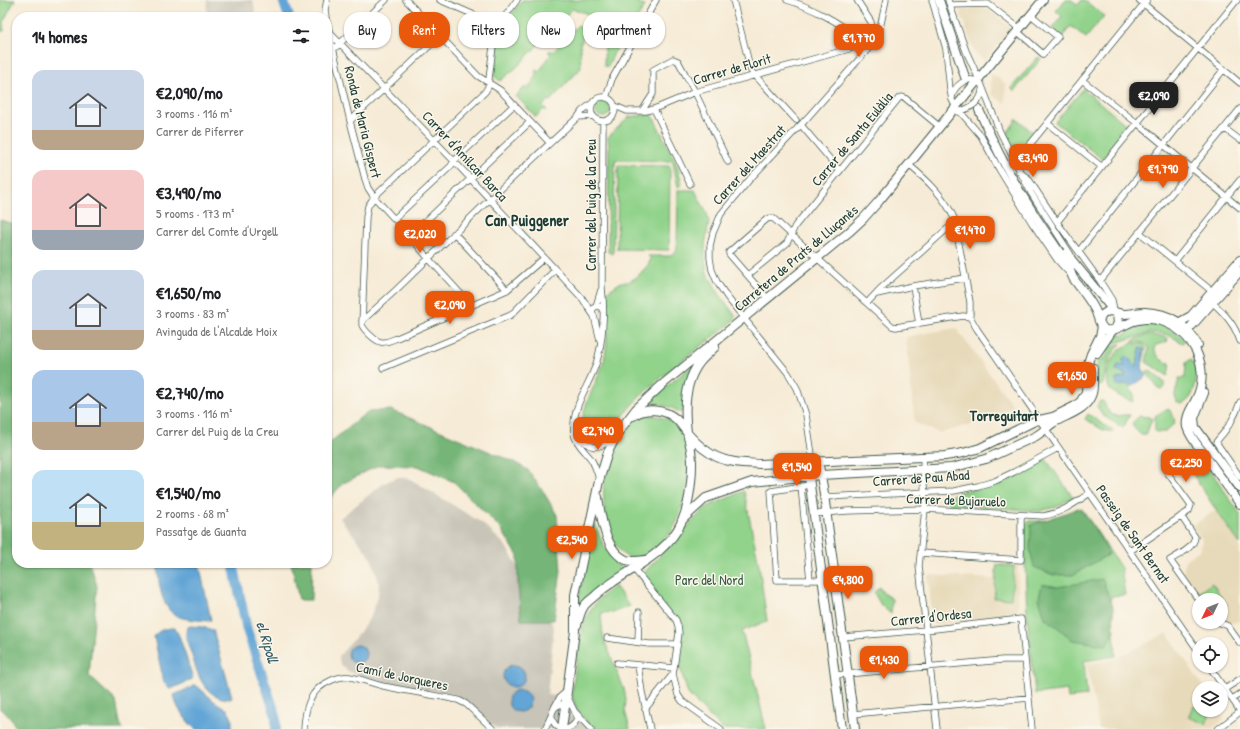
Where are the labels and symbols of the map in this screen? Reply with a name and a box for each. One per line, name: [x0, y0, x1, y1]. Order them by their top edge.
pin: €1,770: [826, 24, 892, 58]
street label: Carrer de Florit: [691, 48, 773, 89]
street label: Ronda de Maria Gispert: [339, 64, 387, 180]
pin: €2,090: [1121, 82, 1187, 116]
street label: Carrer de Santa Eulàlia: [807, 87, 897, 190]
street label: Carrer d'Amílcar Barca: [418, 106, 513, 205]
street label: Carrer del Maestrat: [708, 121, 790, 209]
street label: Carrer del Puig de la Creu: [581, 139, 601, 271]
pin: €3,490: [1000, 144, 1066, 178]
pin: €1,790: [1130, 155, 1196, 189]
street label: Carretera de Prats de Lluçanès: [730, 200, 862, 315]
district label: Can Puiggener: [485, 209, 570, 232]
pin: €1,470: [937, 216, 1003, 250]
pin: €2,020: [387, 220, 453, 254]
pin: €2,090: [417, 291, 483, 325]
pin: €1,650: [1039, 362, 1105, 396]
district label: Torreguitart: [969, 405, 1039, 427]
pin: €2,740: [565, 417, 631, 451]
pin: €2,250: [1153, 449, 1219, 483]
pin: €1,540: [764, 453, 830, 487]
street label: Carrer de Pau Abad: [872, 465, 971, 490]
street label: Passeig de Sant Bernat: [1091, 481, 1175, 588]
street label: Carrer de Bujaruelo: [906, 488, 1007, 512]
pin: €2,540: [539, 526, 605, 560]
pin: €4,800: [815, 566, 881, 600]
park label: Parc del Nord: [675, 570, 744, 589]
north arrow: [1192, 593, 1228, 629]
street label: Carrer d'Ordesa: [890, 603, 973, 630]
water label: el Ripoll: [251, 618, 284, 667]
pin: €1,430: [851, 646, 917, 680]
street label: Camí de Jorqueres: [354, 656, 450, 696]

